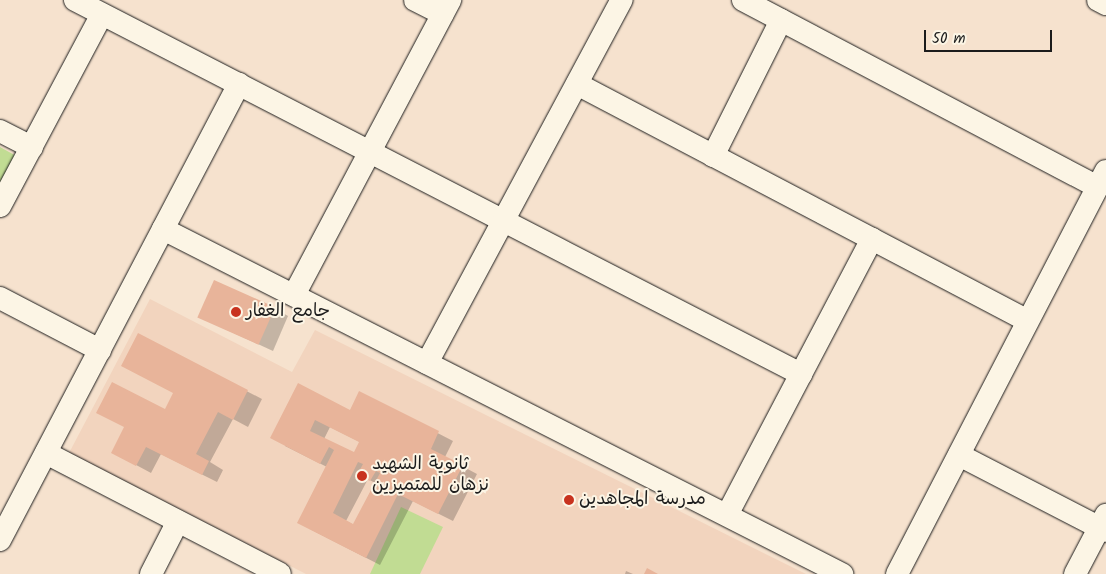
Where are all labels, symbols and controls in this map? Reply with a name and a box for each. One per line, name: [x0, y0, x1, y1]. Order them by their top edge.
scale bar: [926, 20, 1054, 52]
text: 50 m: [932, 27, 966, 51]
place label: جامع الغفار: [246, 301, 330, 323]
marker: جامع الغفار: [230, 306, 242, 318]
place label: ثانوية الشهيد نزهان للمتميزين: [372, 455, 489, 498]
marker: ثانوية الشهيد نزهان للمتميزين: [356, 470, 368, 482]
place label: مدرسة المجاهدين: [579, 489, 706, 511]
marker: مدرسة المجاهدين: [563, 494, 575, 506]

